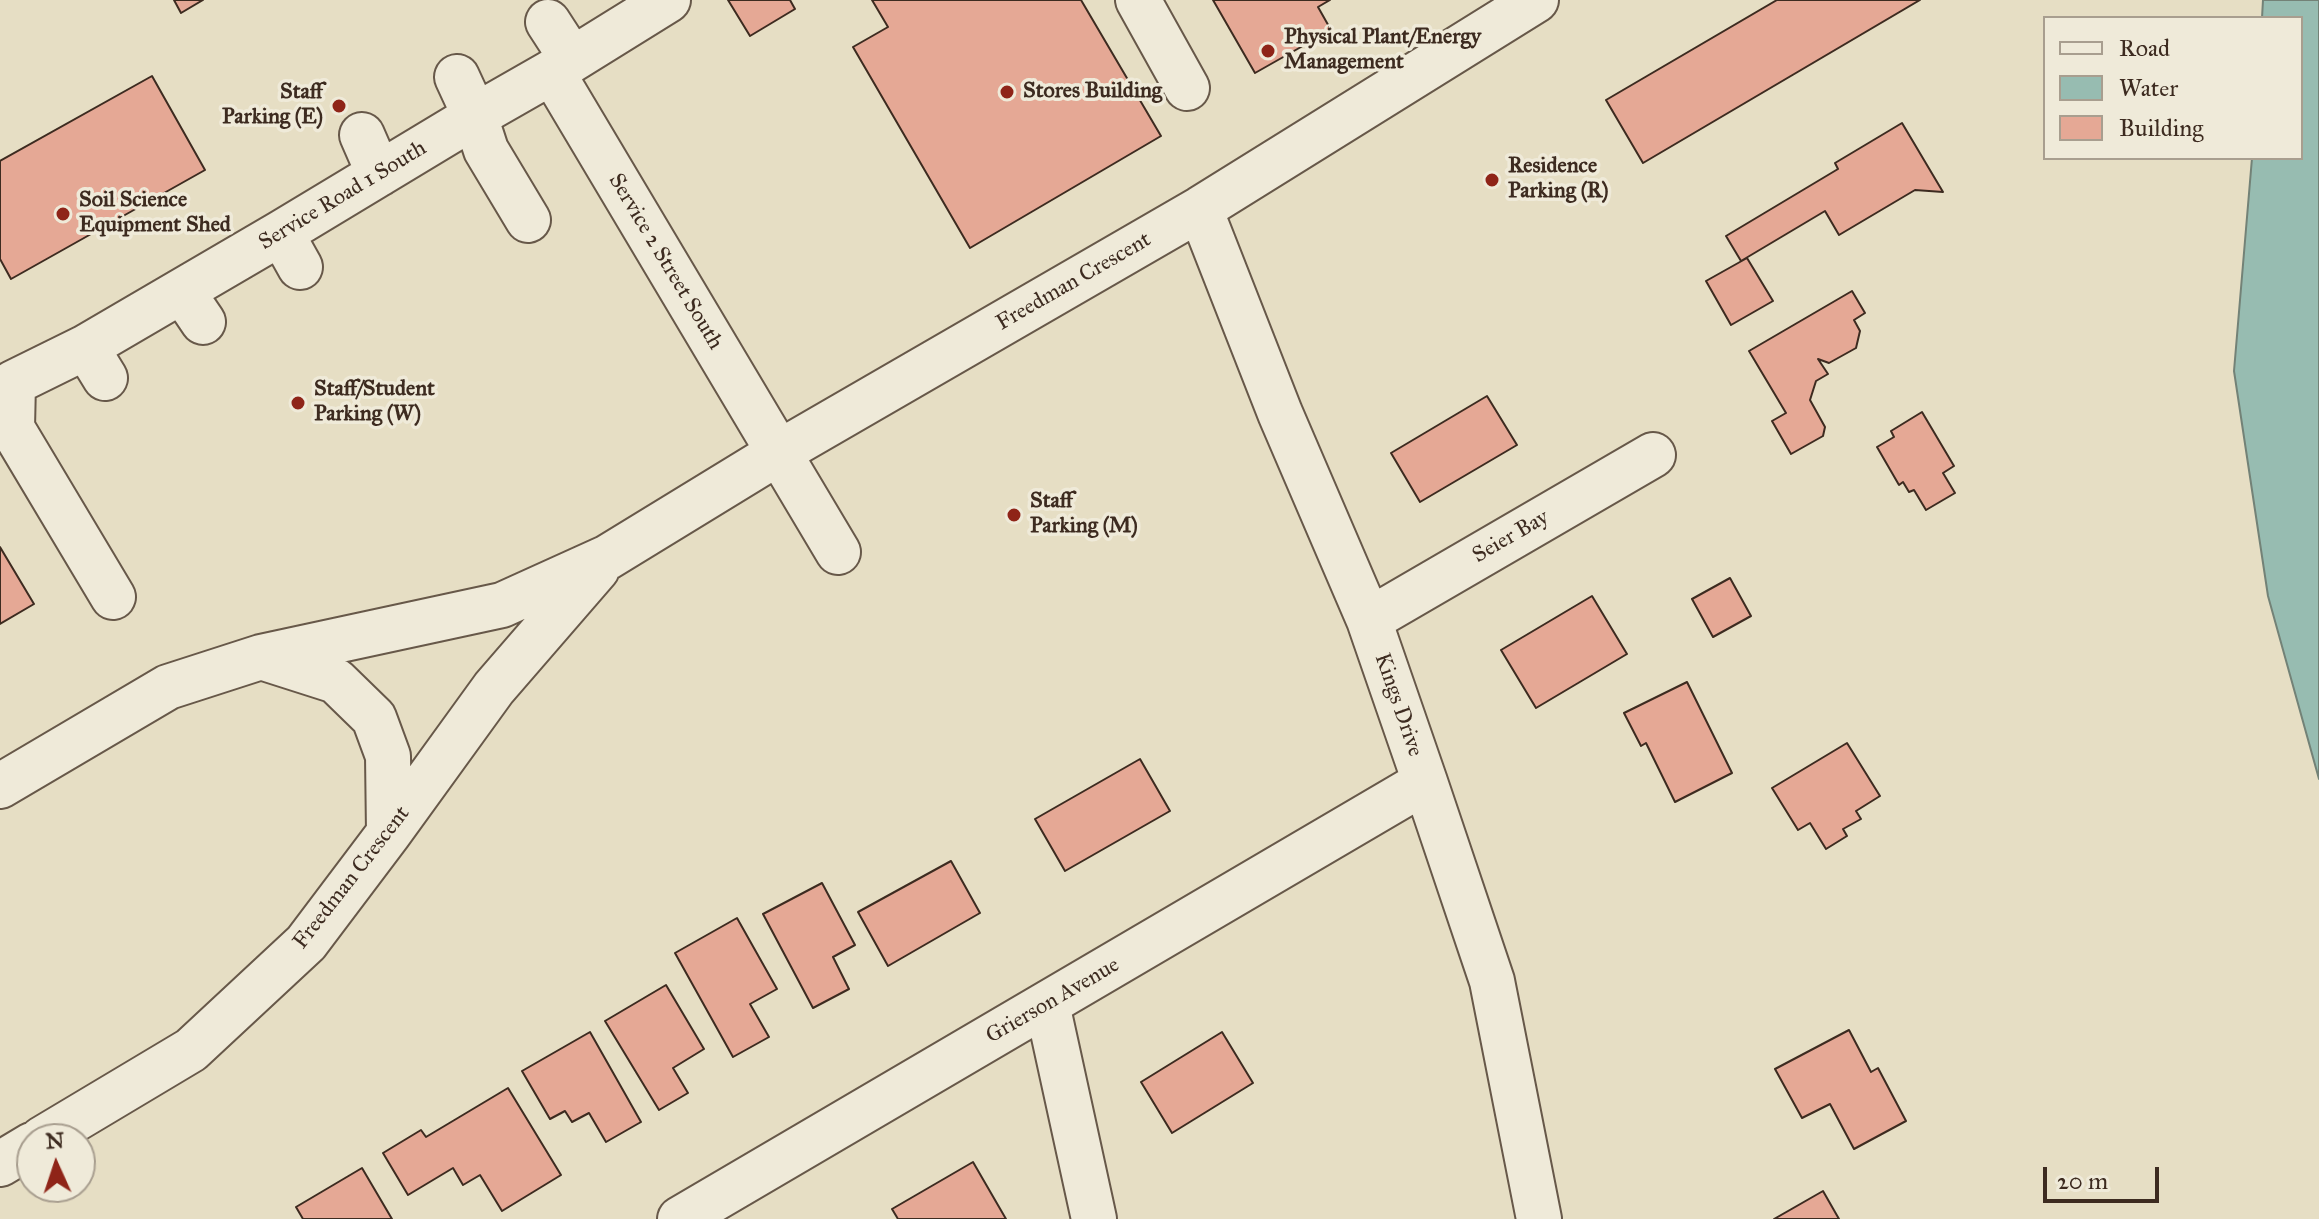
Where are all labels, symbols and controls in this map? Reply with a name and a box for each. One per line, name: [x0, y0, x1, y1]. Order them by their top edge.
legend: [2043, 16, 2303, 160]
place label: Physical Plant/Energy Management: [1284, 25, 1481, 76]
text: Road: [2119, 33, 2170, 63]
marker: Physical Plant/Energy Management: [1259, 42, 1277, 60]
text: Water: [2119, 73, 2178, 103]
place label: Stores Building: [1023, 79, 1162, 105]
place label: Staff Parking (E): [222, 80, 323, 132]
marker: Stores Building: [998, 83, 1016, 101]
marker: Staff Parking (E): [330, 97, 348, 115]
text: Building: [2119, 113, 2204, 143]
street label: Service Road 1 South: [254, 136, 432, 256]
place label: Residence Parking (R): [1508, 154, 1608, 206]
street label: Service 2 Street South: [602, 169, 728, 355]
marker: Residence Parking (R): [1483, 171, 1501, 189]
place label: Soil Science Equipment Shed: [79, 188, 231, 240]
marker: Soil Science Equipment Shed: [54, 205, 72, 223]
street label: Freedman Crescent: [992, 227, 1156, 337]
place label: Staff/Student Parking (W): [314, 377, 435, 428]
marker: Staff/Student Parking (W): [289, 394, 307, 412]
place label: Staff Parking (M): [1030, 489, 1138, 540]
street label: Seier Bay: [1468, 505, 1554, 569]
marker: Staff Parking (M): [1005, 506, 1023, 524]
street label: Kings Drive: [1368, 650, 1428, 760]
street label: Freedman Crescent: [288, 801, 416, 955]
street label: Grierson Avenue: [982, 952, 1124, 1050]
north arrow: [16, 1123, 96, 1203]
text: N: [45, 1127, 65, 1155]
scale bar: [2047, 1151, 2163, 1201]
text: 20 m: [2057, 1166, 2108, 1196]

